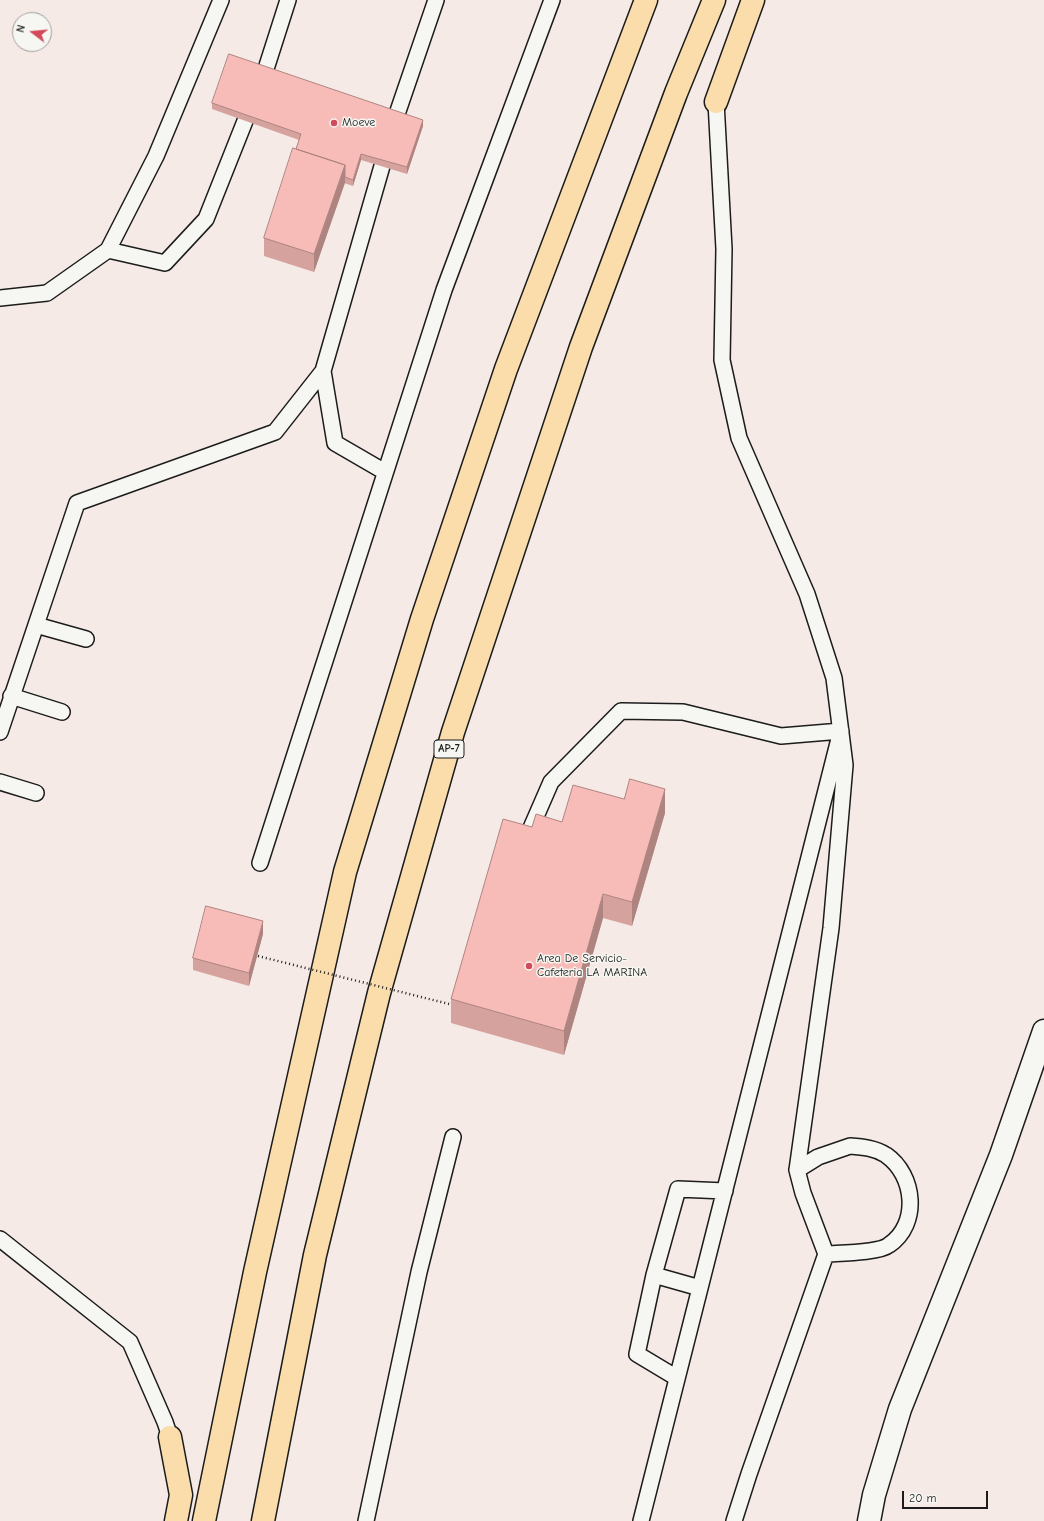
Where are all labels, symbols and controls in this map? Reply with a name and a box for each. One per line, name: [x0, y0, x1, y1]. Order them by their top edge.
north arrow: [12, 12, 52, 52]
text: N: [14, 24, 28, 34]
place label: Moeve: [342, 116, 375, 130]
marker: Moeve: [329, 118, 339, 128]
road number: AP-7: [434, 740, 464, 758]
place label: Area De Servicio- Cafeteria LA MARINA: [537, 952, 647, 980]
marker: Area De Servicio- Cafeteria LA MARINA: [524, 961, 534, 971]
scale bar: [904, 1483, 990, 1509]
text: 20 m: [909, 1491, 937, 1505]

